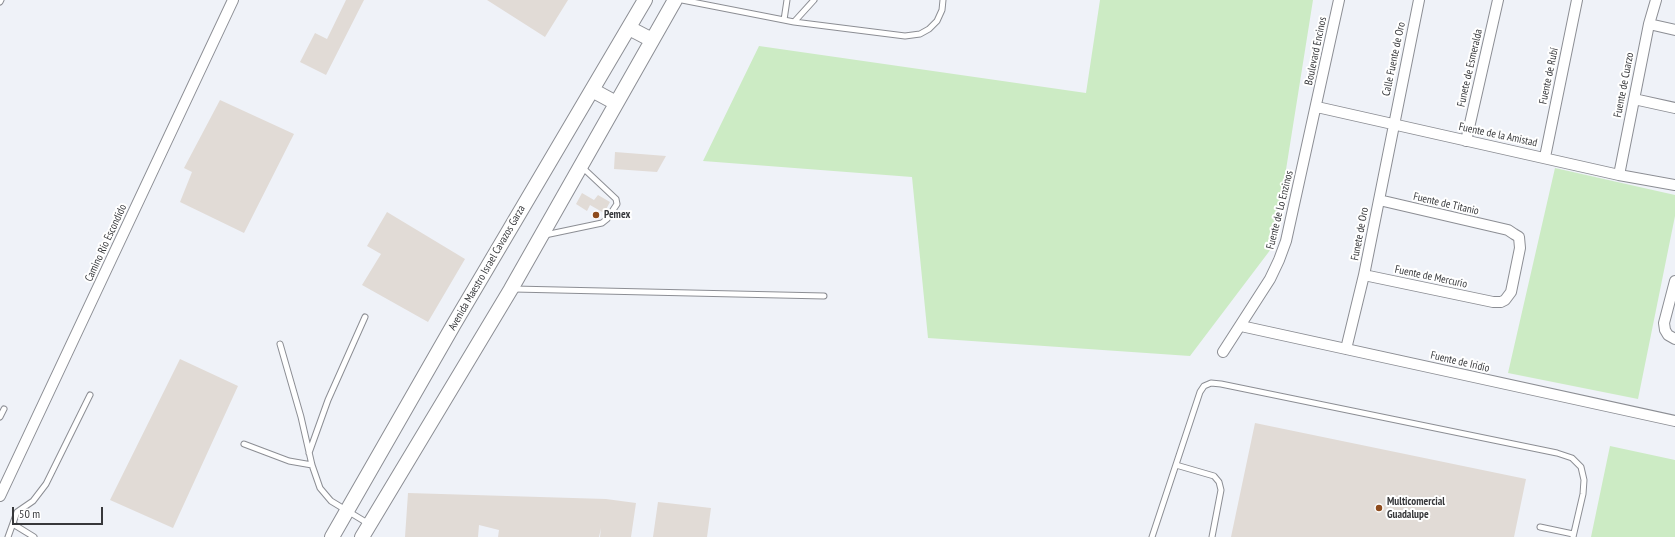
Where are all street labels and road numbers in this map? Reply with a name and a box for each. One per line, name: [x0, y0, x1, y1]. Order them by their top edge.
street label: Boulevard Encinos: [1302, 16, 1330, 86]
street label: Calle Fuente de Oro: [1380, 21, 1408, 97]
street label: Funete de Esmeralda: [1455, 28, 1485, 108]
street label: Fuente de Rubí: [1537, 47, 1561, 105]
street label: Fuente de Cuarzo: [1611, 51, 1637, 119]
street label: Fuente de la Amistad: [1457, 120, 1539, 150]
street label: Fuente de Lo Enzinos: [1264, 169, 1296, 251]
street label: Fuente de Titanio: [1412, 190, 1480, 218]
street label: Camino Río Escondido: [82, 202, 130, 284]
street label: Avenida Maestro Israel Cavazos Garza: [446, 203, 528, 333]
street label: Funete de Oro: [1348, 206, 1372, 262]
street label: Fuente de Mercurio: [1394, 263, 1468, 291]
street label: Fuente de Iridio: [1429, 349, 1491, 375]

